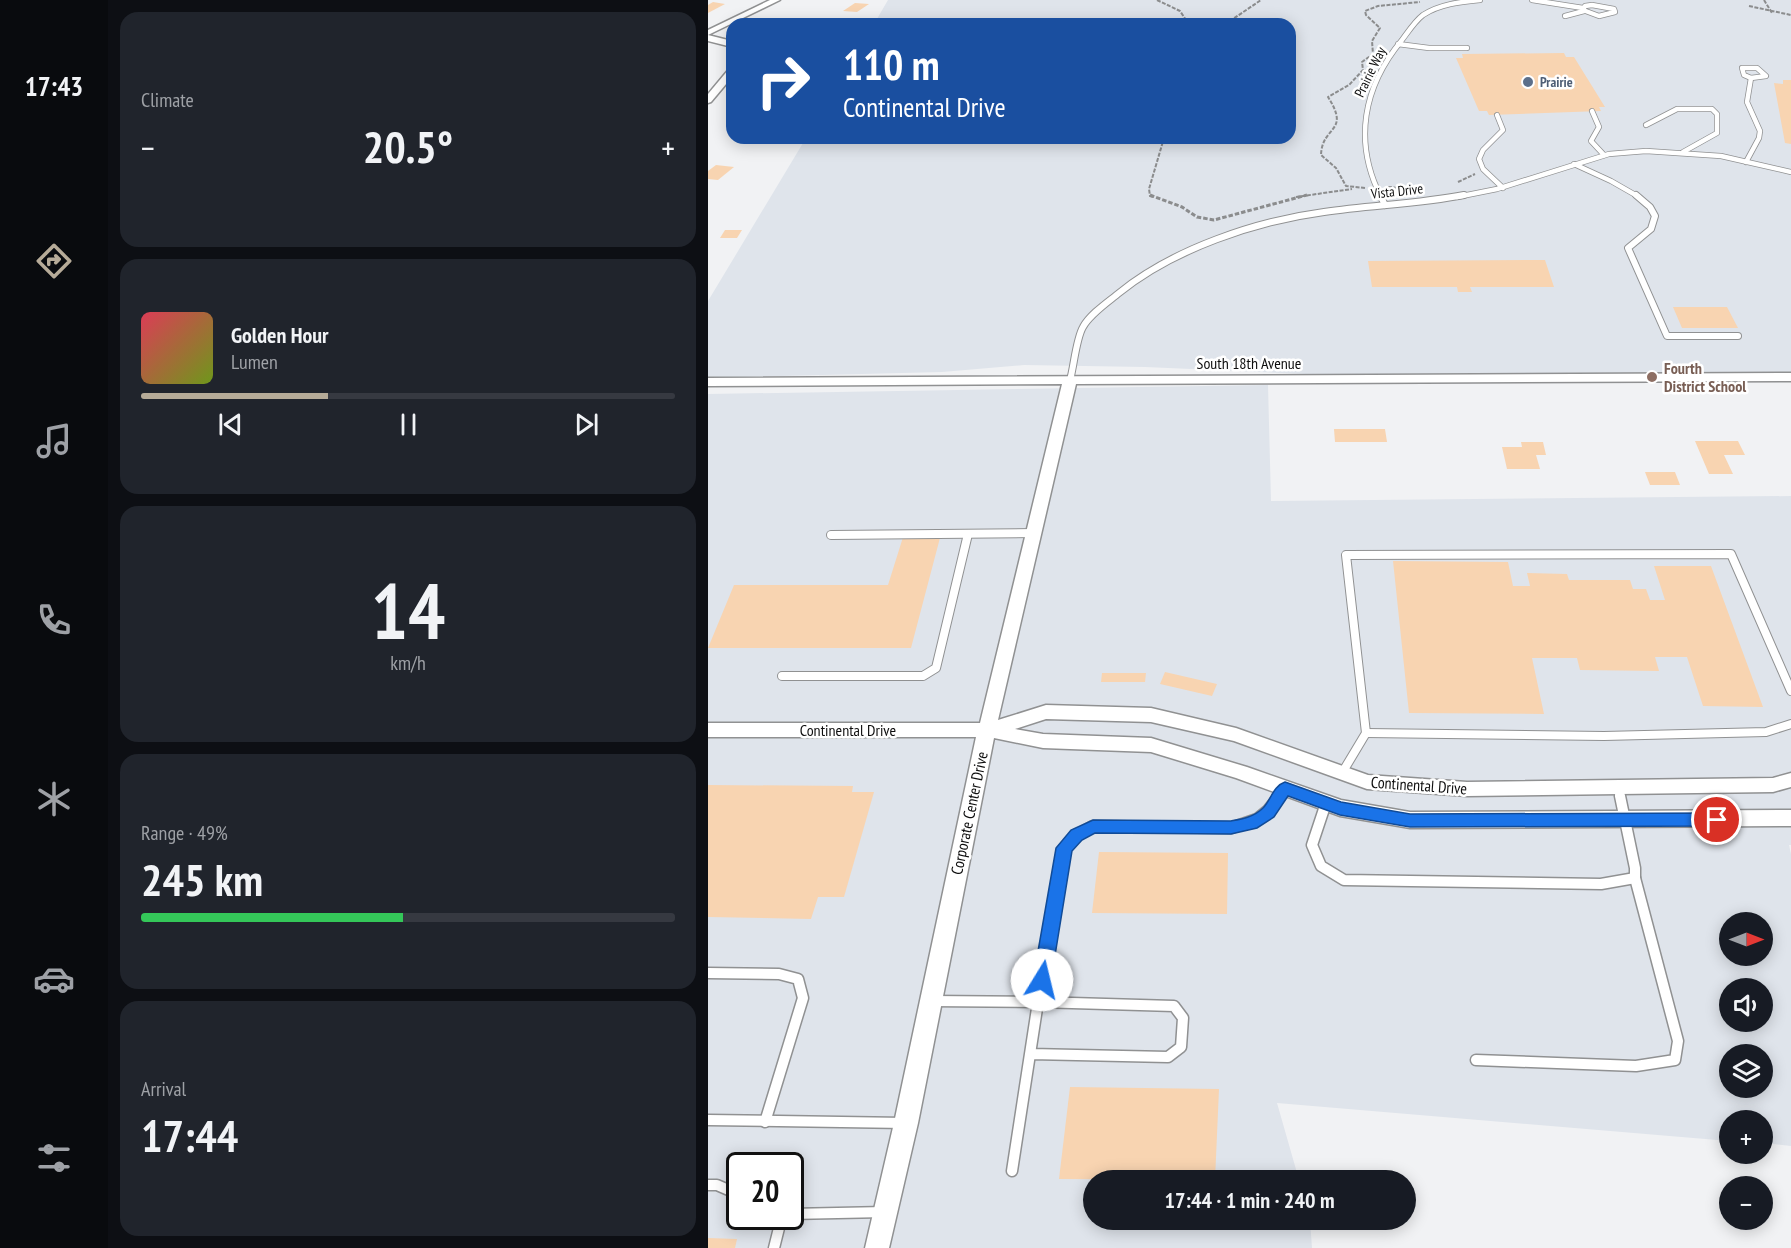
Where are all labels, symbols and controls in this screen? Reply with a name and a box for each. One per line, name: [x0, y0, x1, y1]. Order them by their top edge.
text: 110 m: [843, 37, 940, 92]
icon: right: [744, 42, 822, 120]
street label: Prairie Way: [1350, 43, 1390, 100]
text: 17:43: [25, 69, 83, 103]
place label: Prairie: [1540, 73, 1573, 91]
marker: Prairie: [1521, 75, 1535, 89]
text: Climate: [141, 87, 194, 113]
text: Continental Drive: [843, 90, 1006, 124]
text: 20.5°: [363, 117, 453, 175]
text: −: [141, 126, 155, 169]
text: +: [661, 126, 675, 169]
street label: Vista Drive: [1369, 179, 1424, 203]
icon: directions: [33, 240, 75, 282]
text: Golden Hour: [231, 321, 329, 349]
text: Lumen: [231, 349, 278, 375]
street label: South 18th Avenue: [1197, 353, 1301, 373]
place label: Fourth District School: [1664, 358, 1746, 396]
marker: Fourth District School: [1645, 370, 1659, 384]
icon: previous: [214, 408, 247, 441]
icon: pause: [392, 408, 425, 441]
icon: next: [570, 408, 603, 441]
icon: music: [33, 420, 75, 462]
text: 14: [371, 560, 445, 661]
icon: phone: [33, 599, 75, 641]
text: km/h: [390, 650, 426, 676]
street label: Continental Drive: [800, 720, 896, 740]
street label: Corporate Center Drive: [946, 750, 992, 876]
street label: Continental Drive: [1370, 772, 1468, 798]
icon: climate: [33, 778, 75, 820]
pin: [1691, 794, 1742, 845]
icon: arrive: [1700, 803, 1733, 836]
text: Range · 49%: [141, 820, 228, 846]
text: 245 km: [141, 850, 263, 908]
north arrow: [1719, 912, 1773, 966]
map controls: [1719, 912, 1773, 1230]
position arrow: [1010, 948, 1074, 1012]
icon: car: [33, 958, 75, 1000]
button: sound: [1719, 978, 1773, 1032]
button: layers: [1719, 1044, 1773, 1098]
text: Arrival: [141, 1076, 186, 1102]
text: 17:44: [141, 1106, 238, 1164]
button: +: [1719, 1110, 1773, 1164]
icon: filters: [33, 1137, 75, 1179]
speed limit sign: 20: [726, 1152, 804, 1230]
button: −: [1719, 1176, 1773, 1230]
text: 17:44 · 1 min · 240 m: [1164, 1186, 1335, 1214]

